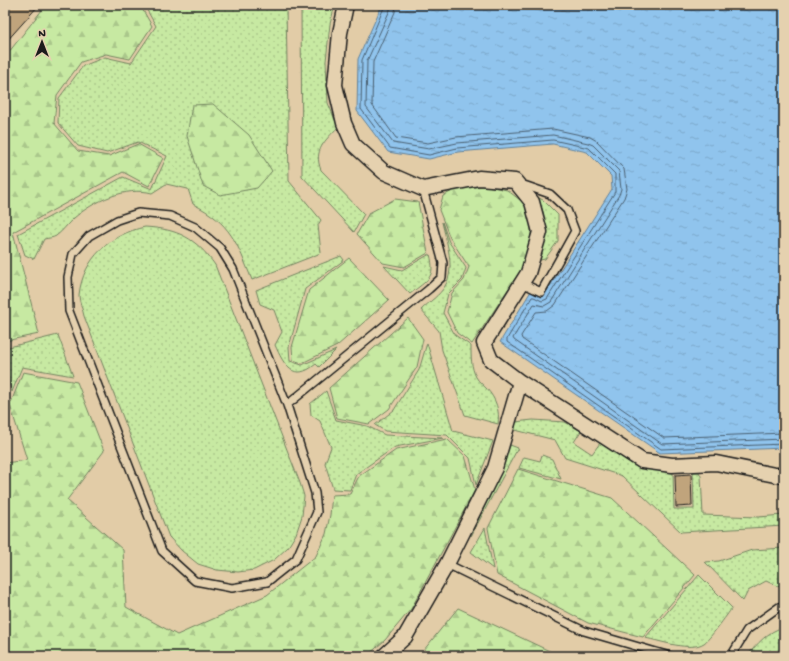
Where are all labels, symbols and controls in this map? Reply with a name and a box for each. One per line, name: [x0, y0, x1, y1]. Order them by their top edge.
north arrow: [22, 22, 62, 62]
text: N: [38, 28, 46, 40]

